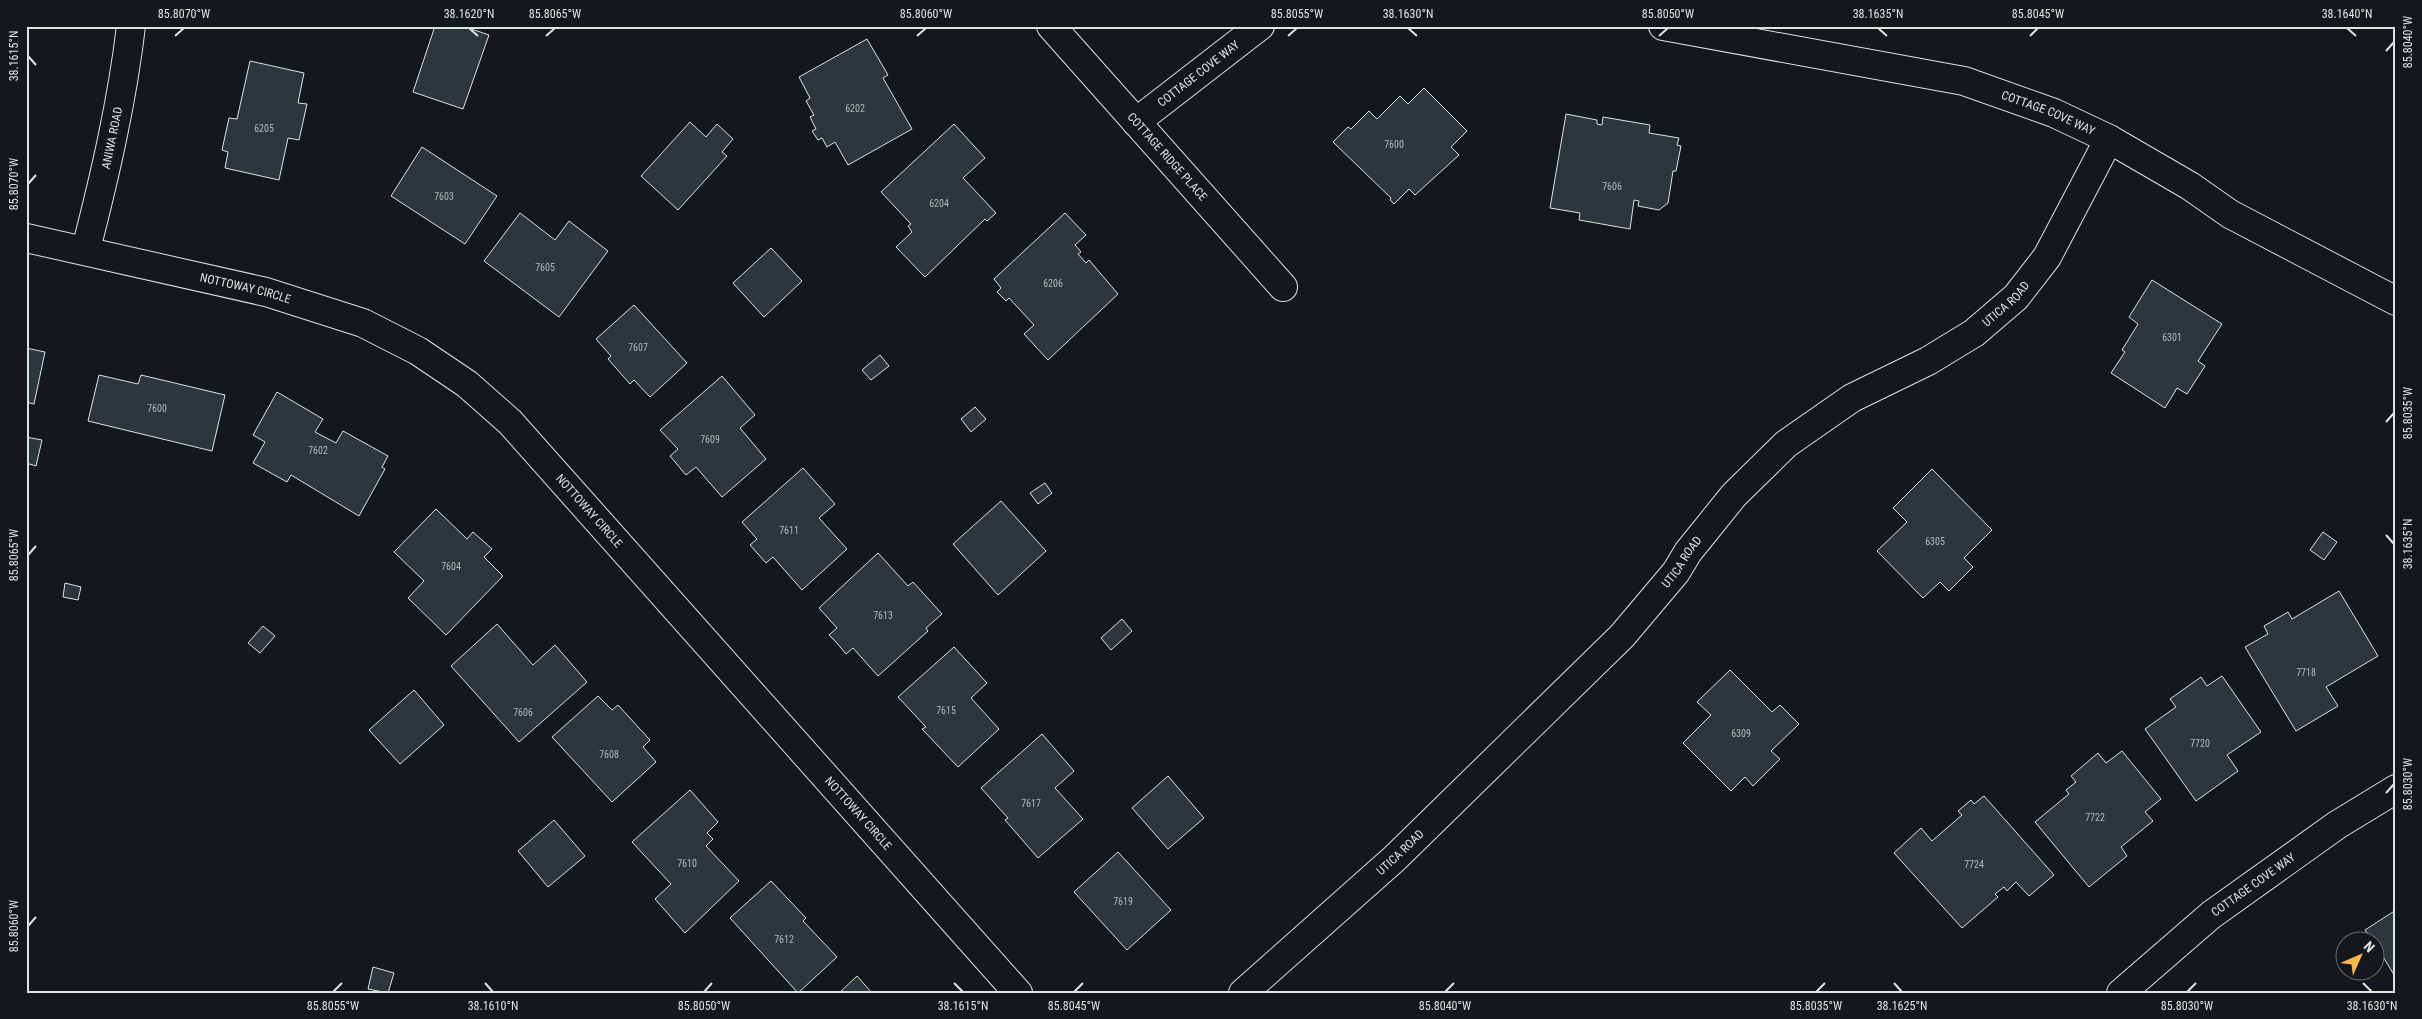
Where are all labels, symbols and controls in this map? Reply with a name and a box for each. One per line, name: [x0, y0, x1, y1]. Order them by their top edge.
text: 85.8070°W: [158, 7, 210, 21]
text: 38.1620°N: [444, 7, 494, 21]
text: 85.8065°W: [529, 7, 581, 21]
text: 85.8060°W: [900, 7, 952, 21]
text: 85.8055°W: [1271, 7, 1323, 21]
text: 38.1630°N: [1383, 7, 1433, 21]
text: 85.8050°W: [1642, 7, 1694, 21]
text: 38.1635°N: [1853, 7, 1903, 21]
text: 85.8045°W: [2012, 7, 2064, 21]
text: 38.1640°N: [2322, 7, 2372, 21]
text: 85.8040°W: [2401, 16, 2415, 68]
text: 38.1615°N: [7, 31, 21, 81]
street label: COTTAGE COVE WAY: [1155, 37, 1243, 110]
street label: COTTAGE COVE WAY: [2000, 88, 2098, 139]
house number: 6202: [845, 103, 865, 114]
street label: ANIWA ROAD: [99, 106, 125, 170]
street label: COTTAGE RIDGE PLACE: [1125, 110, 1210, 204]
house number: 6205: [254, 123, 274, 134]
house number: 7600: [1384, 139, 1404, 150]
text: 85.8070°W: [7, 158, 21, 210]
house number: 7606: [1602, 181, 1622, 192]
house number: 7603: [434, 191, 454, 202]
house number: 6204: [929, 198, 949, 209]
house number: 7605: [535, 262, 555, 273]
street label: NOTTOWAY CIRCLE: [199, 270, 293, 306]
house number: 6206: [1043, 278, 1063, 289]
street label: UTICA ROAD: [1980, 279, 2033, 330]
house number: 6301: [2162, 332, 2182, 343]
house number: 7607: [628, 342, 648, 353]
text: 85.8035°W: [2401, 387, 2415, 439]
house number: 7600: [147, 403, 167, 414]
house number: 7609: [700, 434, 720, 445]
house number: 7602: [308, 445, 328, 456]
street label: NOTTOWAY CIRCLE: [553, 471, 625, 550]
text: 38.1635°N: [2401, 519, 2415, 569]
house number: 7611: [779, 525, 799, 536]
text: 85.8065°W: [7, 529, 21, 581]
street label: UTICA ROAD: [1659, 533, 1705, 591]
house number: 6305: [1925, 536, 1945, 547]
house number: 7604: [441, 561, 461, 572]
house number: 7613: [873, 610, 893, 621]
house number: 7718: [2296, 667, 2316, 678]
house number: 7615: [936, 705, 956, 716]
house number: 7606: [513, 707, 533, 718]
house number: 6309: [1731, 728, 1751, 739]
house number: 7720: [2190, 738, 2210, 749]
house number: 7608: [599, 749, 619, 760]
text: 85.8030°W: [2401, 758, 2415, 810]
street label: NOTTOWAY CIRCLE: [822, 774, 895, 853]
house number: 7617: [1021, 798, 1041, 809]
house number: 7722: [2085, 812, 2105, 823]
street label: UTICA ROAD: [1374, 827, 1427, 878]
street label: COTTAGE COVE WAY: [2209, 850, 2298, 919]
house number: 7610: [677, 858, 697, 869]
house number: 7724: [1964, 859, 1984, 870]
house number: 7619: [1113, 896, 1133, 907]
text: 85.8060°W: [7, 900, 21, 952]
north arrow: [2334, 932, 2384, 982]
house number: 7612: [774, 934, 794, 945]
text: N: [2361, 938, 2378, 955]
text: 85.8055°W: [307, 999, 359, 1013]
text: 38.1610°N: [468, 999, 518, 1013]
text: 85.8050°W: [678, 999, 730, 1013]
text: 38.1615°N: [938, 999, 988, 1013]
text: 85.8045°W: [1048, 999, 1100, 1013]
text: 85.8040°W: [1419, 999, 1471, 1013]
text: 85.8035°W: [1790, 999, 1842, 1013]
text: 38.1625°N: [1877, 999, 1927, 1013]
text: 85.8030°W: [2161, 999, 2213, 1013]
text: 38.1630°N: [2347, 999, 2397, 1013]

